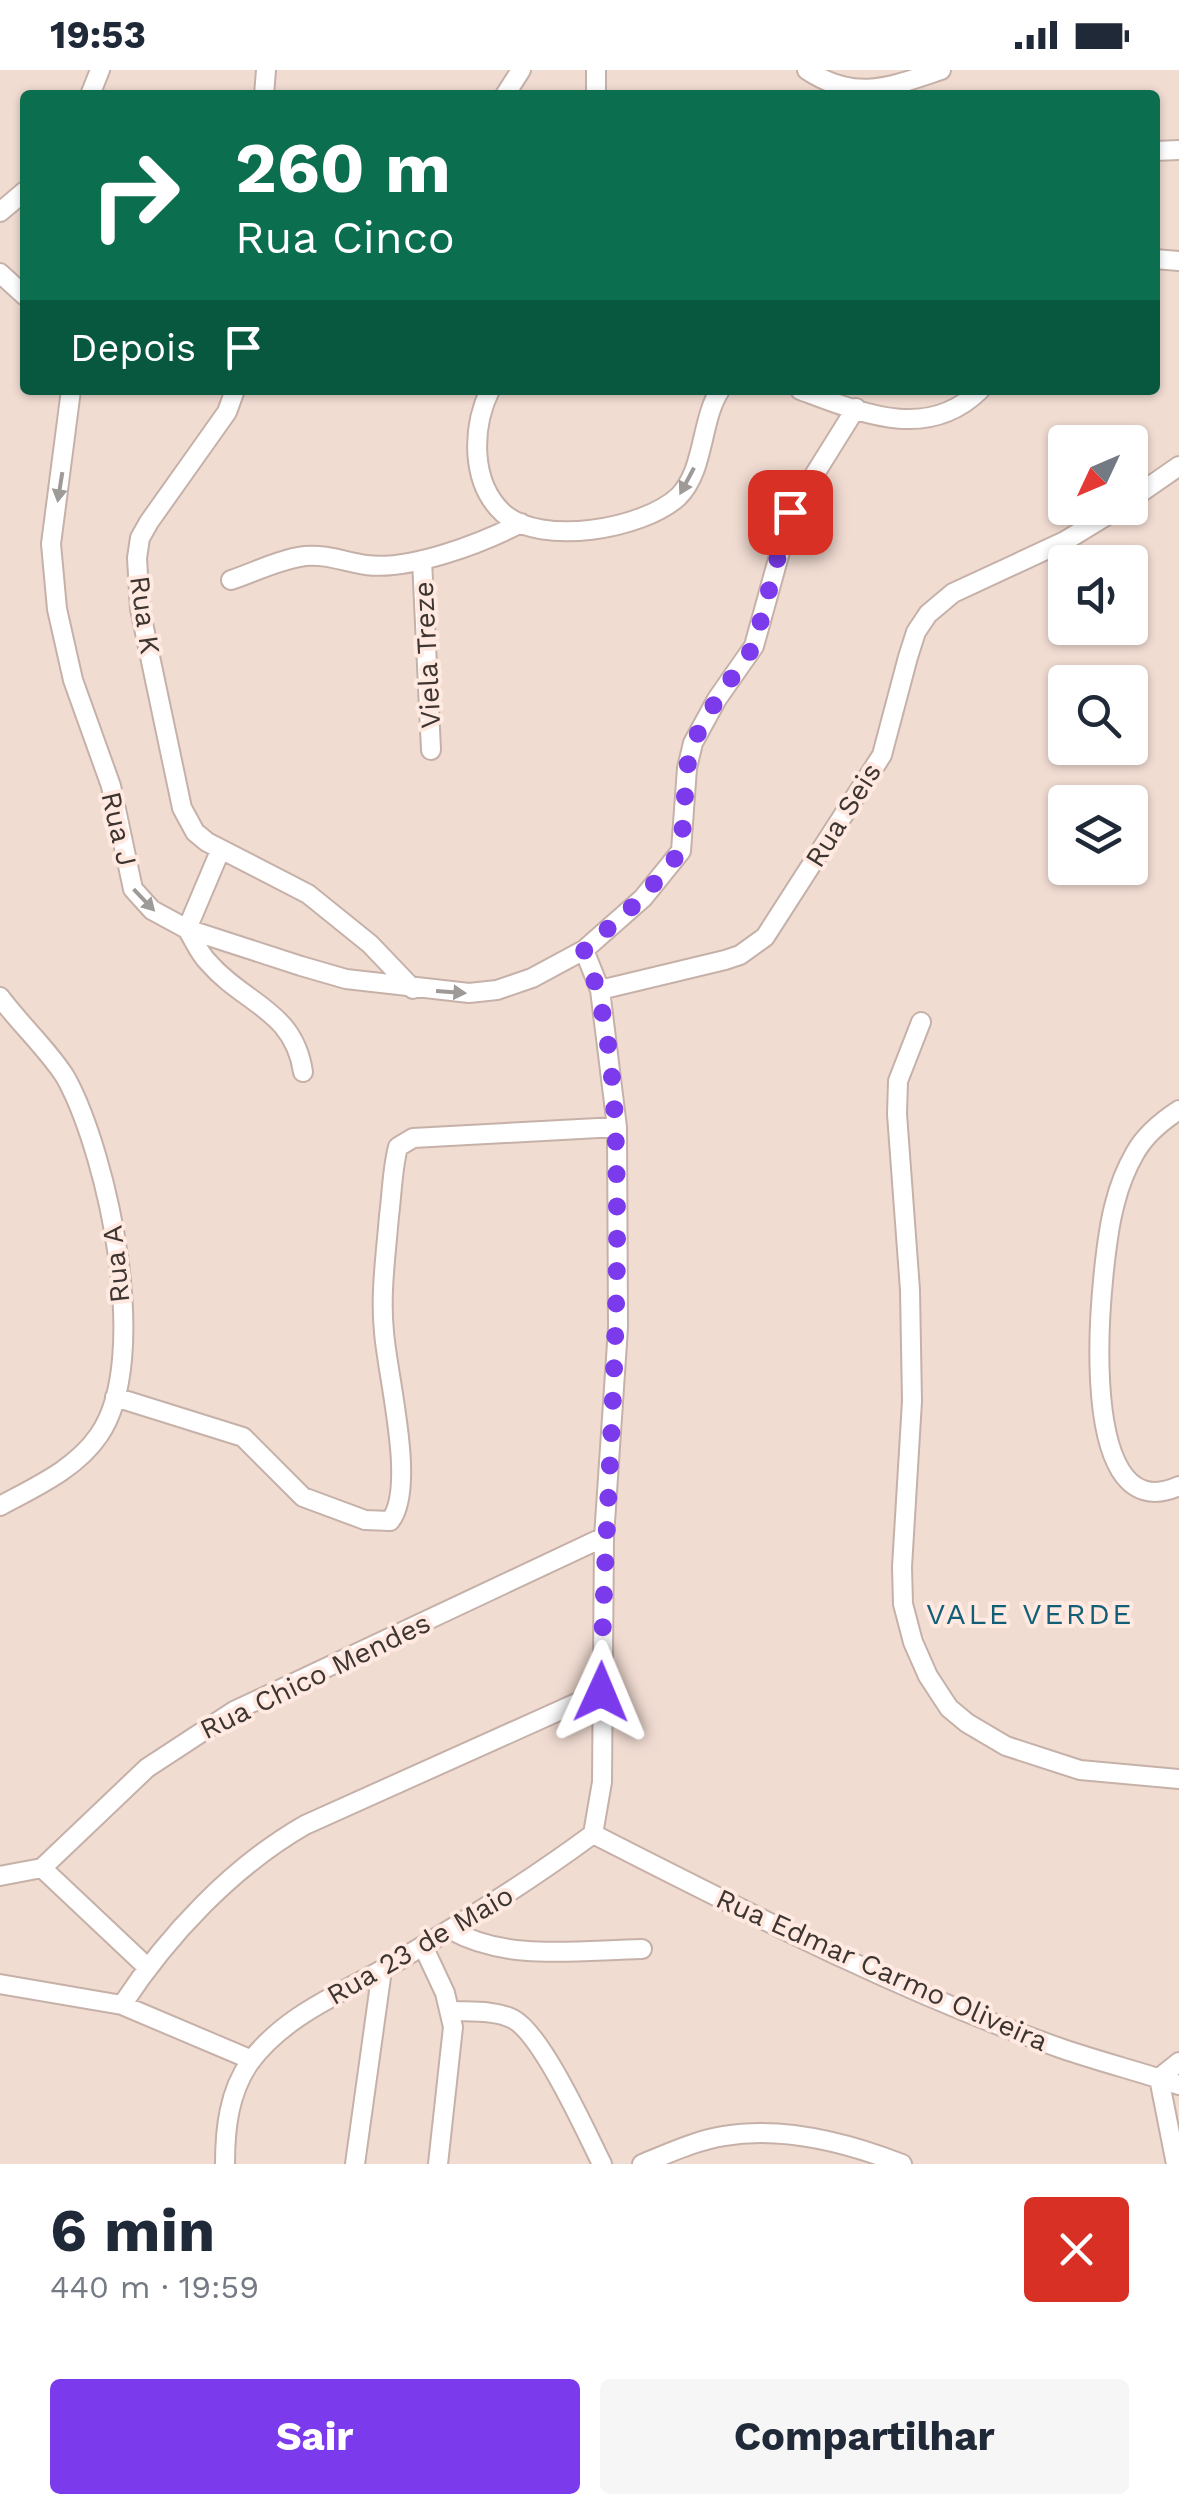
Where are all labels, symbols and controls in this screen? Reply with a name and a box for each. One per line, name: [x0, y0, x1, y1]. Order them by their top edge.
text: 19:53: [50, 13, 146, 57]
text: 260 m: [235, 127, 451, 209]
icon: right: [70, 130, 200, 260]
text: Rua Cinco: [235, 211, 455, 264]
icon: arrive: [216, 320, 271, 375]
text: Depois: [70, 326, 196, 370]
north arrow: [1048, 425, 1148, 525]
map controls: [1048, 425, 1148, 885]
one-way arrow: [678, 466, 695, 495]
pin: [748, 470, 833, 555]
one-way arrow: [52, 472, 67, 503]
icon: arrive: [763, 485, 818, 540]
button: sound: [1048, 545, 1148, 645]
street label: Rua K: [123, 574, 167, 656]
street label: Viela Treze: [407, 581, 447, 729]
button: search: [1048, 665, 1148, 765]
street label: Rua Seis: [798, 757, 888, 873]
button: layers: [1048, 785, 1148, 885]
street label: Rua J: [94, 788, 144, 870]
one-way arrow: [133, 888, 156, 912]
one-way arrow: [436, 984, 468, 1000]
street label: Rua A: [96, 1224, 136, 1304]
district label: VALE VERDE: [926, 1596, 1134, 1631]
street label: Rua Chico Mendes: [195, 1606, 435, 1746]
position arrow: [549, 1640, 653, 1744]
street label: Rua 23 de Maio: [321, 1878, 519, 2012]
street label: Rua Edmar Carmo Oliveira: [711, 1882, 1053, 2058]
text: 6 min: [50, 2195, 215, 2266]
button: close: [1024, 2197, 1129, 2302]
text: 440 m · 19:59: [50, 2268, 259, 2306]
button: Sair: [50, 2379, 580, 2494]
button: Compartilhar: [600, 2379, 1129, 2494]

